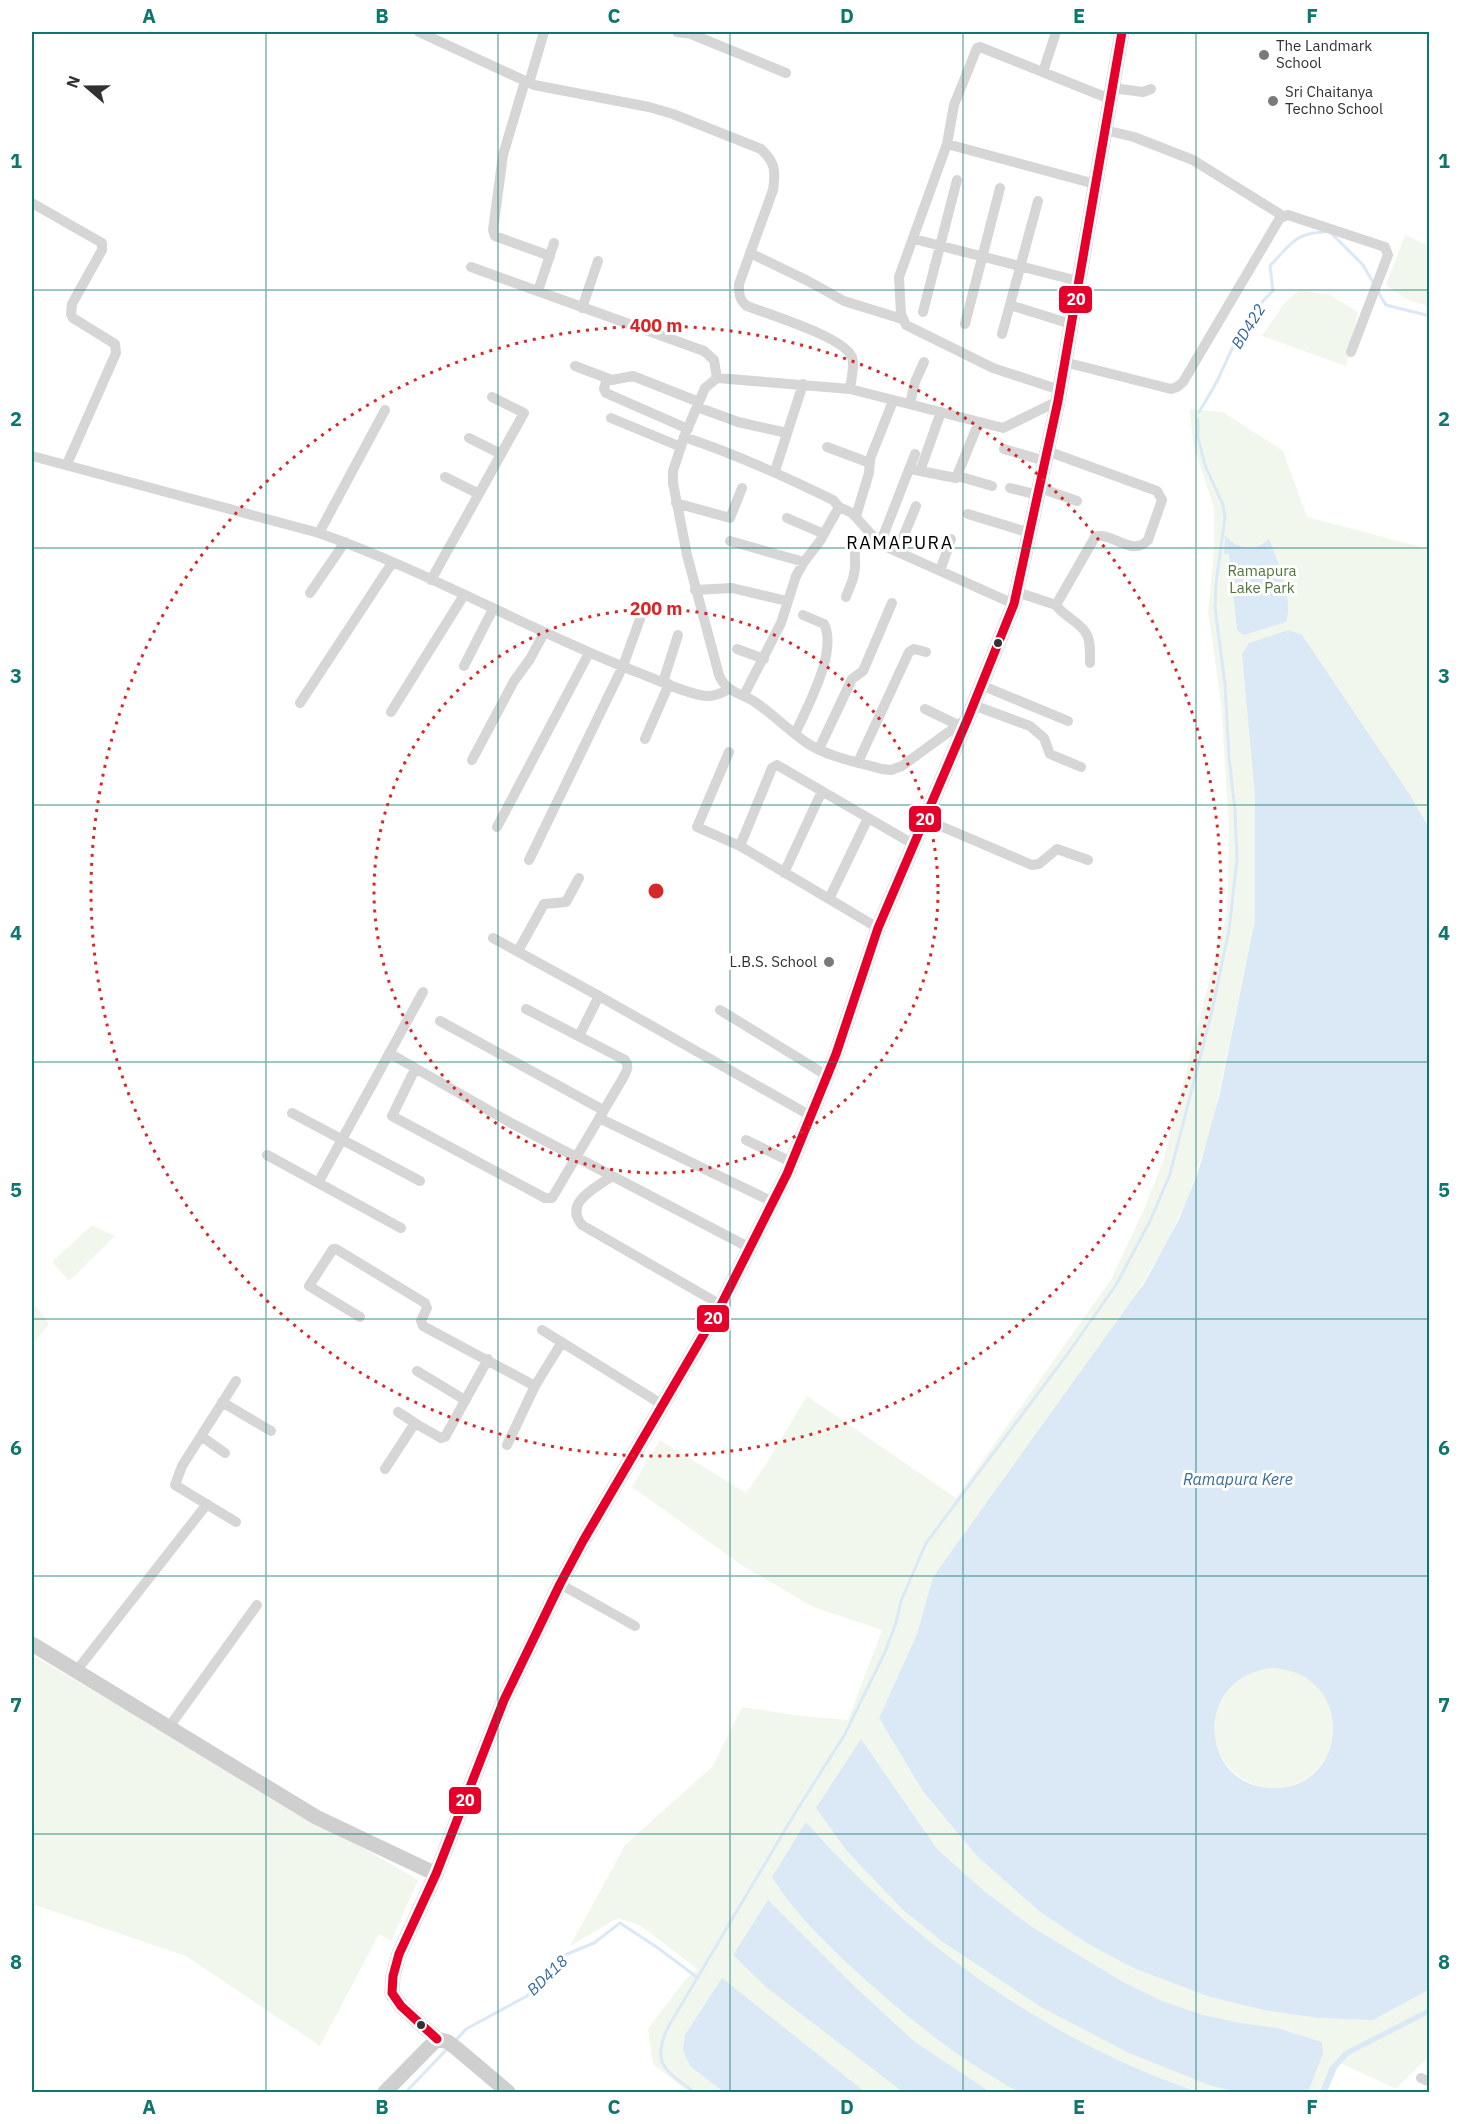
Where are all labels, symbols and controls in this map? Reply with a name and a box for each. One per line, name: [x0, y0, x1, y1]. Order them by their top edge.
text: A: [142, 2, 156, 29]
text: B: [375, 2, 389, 29]
text: C: [607, 2, 621, 29]
text: D: [840, 2, 854, 29]
text: E: [1073, 2, 1085, 29]
text: F: [1306, 2, 1318, 29]
place label: The Landmark School: [1276, 36, 1372, 72]
marker: The Landmark School: [1257, 48, 1271, 62]
north arrow: [57, 57, 117, 117]
text: N: [62, 73, 84, 91]
place label: Sri Chaitanya Techno School: [1285, 82, 1383, 118]
marker: Sri Chaitanya Techno School: [1266, 94, 1280, 108]
text: 1: [10, 147, 22, 174]
text: 1: [1438, 147, 1450, 174]
line badge: 20: [1058, 285, 1093, 314]
text: 20: [1066, 289, 1086, 309]
water label: BD422: [1226, 300, 1270, 352]
text: 400 m: [630, 314, 682, 337]
text: 2: [10, 405, 22, 432]
text: 2: [1438, 405, 1450, 432]
district label: RAMAPURA: [846, 531, 954, 554]
park label: Ramapura Lake Park: [1227, 561, 1297, 597]
text: 200 m: [630, 597, 682, 620]
unlabelled marker: [992, 637, 1004, 649]
text: 3: [10, 662, 22, 689]
text: 3: [1438, 662, 1450, 689]
line badge: 20: [908, 805, 942, 833]
text: 20: [915, 809, 935, 829]
centre of rings: [646, 881, 666, 901]
text: 4: [10, 919, 22, 946]
text: 4: [1438, 919, 1450, 946]
place label: L.B.S. School: [729, 952, 817, 971]
marker: L.B.S. School: [822, 955, 836, 969]
text: 5: [10, 1176, 22, 1203]
text: 5: [1438, 1176, 1450, 1203]
line badge: 20: [696, 1304, 730, 1333]
text: 20: [703, 1308, 723, 1328]
text: 6: [10, 1434, 22, 1461]
text: 6: [1438, 1434, 1450, 1461]
water label: Ramapura Kere: [1183, 1469, 1293, 1489]
text: 7: [10, 1691, 22, 1718]
text: 7: [1438, 1691, 1450, 1718]
line badge: 20: [448, 1786, 482, 1815]
text: 20: [455, 1790, 475, 1810]
text: 8: [10, 1948, 22, 1975]
text: 8: [1438, 1948, 1450, 1975]
water label: BD418: [522, 1951, 572, 1999]
unlabelled marker: [415, 2019, 427, 2031]
text: A: [142, 2093, 156, 2120]
text: B: [375, 2093, 389, 2120]
text: C: [607, 2093, 621, 2120]
text: D: [840, 2093, 854, 2120]
text: E: [1073, 2093, 1085, 2120]
text: F: [1306, 2093, 1318, 2120]

